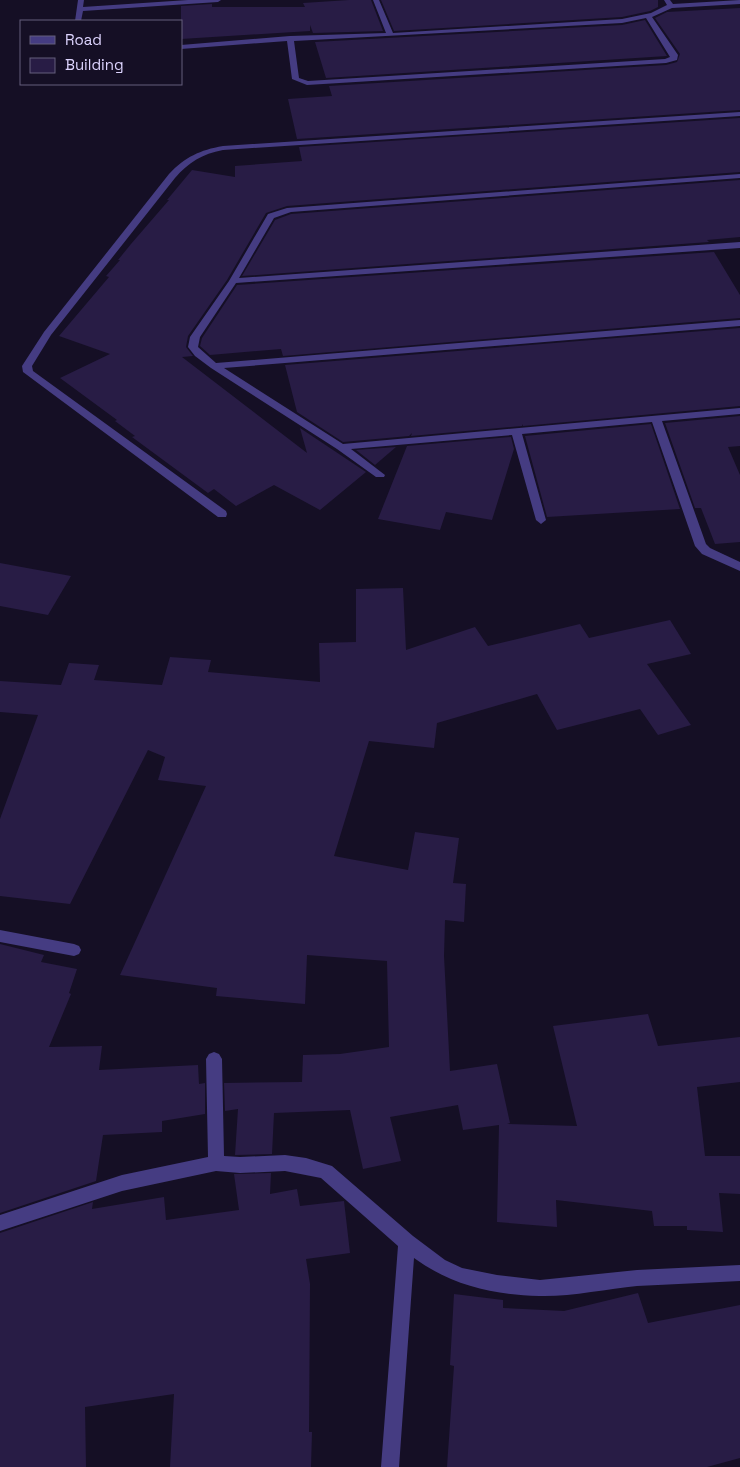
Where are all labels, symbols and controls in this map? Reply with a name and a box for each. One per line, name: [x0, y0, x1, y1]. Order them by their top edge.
legend: [20, 20, 182, 85]
text: Road: [65, 30, 102, 49]
text: Building: [65, 55, 124, 74]

